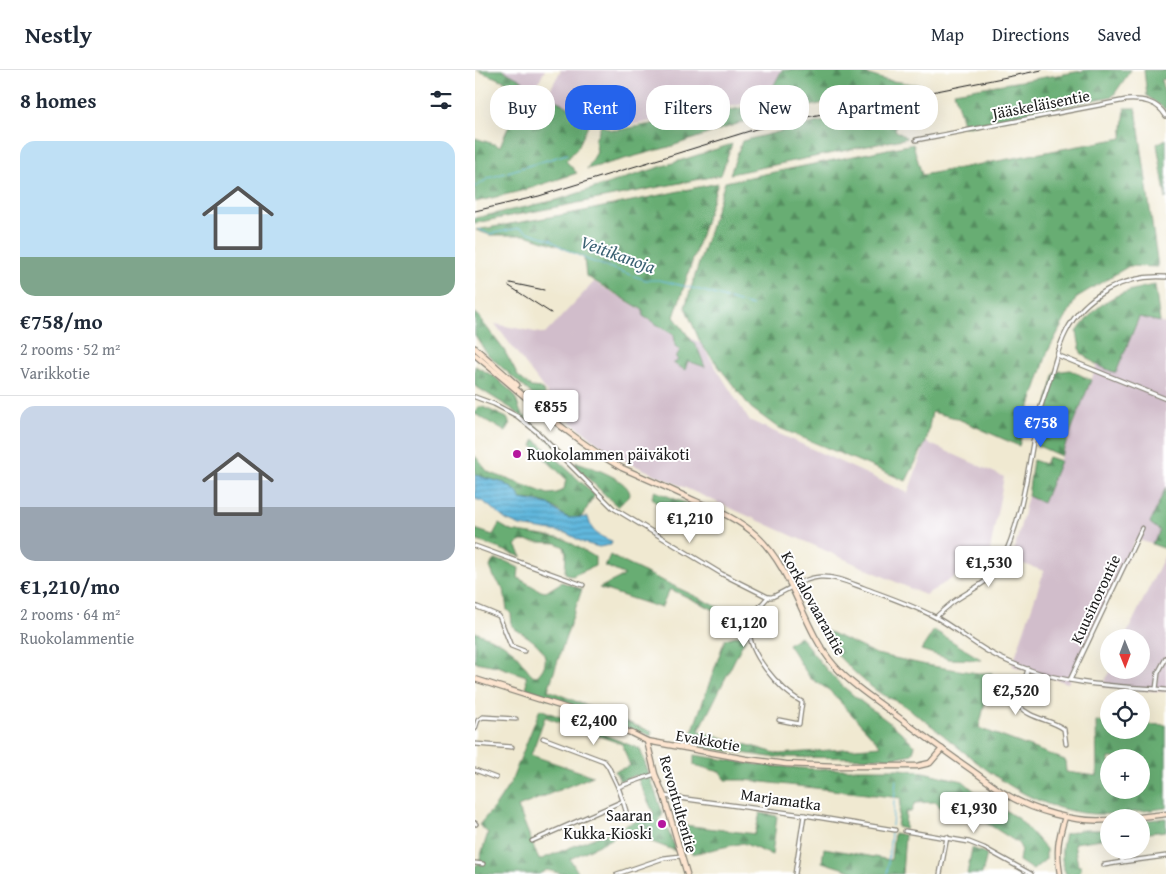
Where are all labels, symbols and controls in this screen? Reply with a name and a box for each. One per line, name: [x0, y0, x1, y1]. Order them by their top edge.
text: Nestly: [25, 17, 92, 52]
text: Map: [931, 21, 964, 48]
text: Directions: [992, 21, 1069, 48]
text: Saved: [1097, 21, 1141, 48]
street label: Jääskeläisentie: [988, 83, 1092, 126]
text: 8 homes: [20, 85, 96, 116]
chip: Buy: [490, 85, 555, 130]
chip: Rent: [565, 85, 636, 130]
chip: Filters: [646, 85, 730, 130]
chip: New: [740, 85, 809, 130]
chip: Apartment: [819, 85, 938, 130]
icon: filters: [427, 86, 455, 114]
icon: home: [193, 173, 283, 263]
water label: Veitikanoja: [577, 228, 660, 280]
text: €758/mo: [20, 306, 103, 337]
text: 2 rooms · 52 m²: [20, 337, 120, 361]
text: Varikkotie: [20, 361, 90, 385]
pin: €855: [521, 390, 581, 432]
text: €855: [534, 394, 568, 418]
pin: €758: [1011, 406, 1071, 448]
text: €758: [1024, 410, 1058, 434]
icon: home: [193, 439, 283, 529]
place label: Ruokolammen päiväkoti: [527, 442, 690, 466]
marker: Ruokolammen päiväkoti: [511, 448, 523, 460]
pin: €1,210: [649, 502, 731, 544]
text: €1,210: [667, 506, 713, 530]
pin: €1,530: [948, 546, 1030, 588]
street label: Korkalovaarantie: [775, 547, 853, 659]
text: €1,530: [966, 550, 1012, 574]
street label: Kuusinorontie: [1064, 550, 1126, 648]
text: €1,210/mo: [20, 571, 120, 602]
text: 2 rooms · 64 m²: [20, 602, 120, 626]
pin: €1,120: [703, 606, 785, 648]
text: €1,120: [721, 610, 767, 634]
text: Ruokolammentie: [20, 626, 134, 650]
north arrow: [1100, 629, 1150, 679]
map controls: [1100, 629, 1150, 859]
pin: €2,520: [975, 674, 1057, 716]
text: €2,520: [993, 678, 1039, 702]
button: locate: [1100, 689, 1150, 739]
pin: €2,400: [553, 704, 635, 746]
text: €2,400: [571, 708, 617, 732]
street label: Evakkotie: [674, 723, 742, 757]
button: +: [1100, 749, 1150, 799]
street label: Revontultentie: [654, 753, 704, 855]
street label: Marjamatka: [739, 781, 823, 817]
pin: €1,930: [933, 792, 1015, 834]
text: €1,930: [951, 796, 997, 820]
place label: Saaran Kukka-Kioski: [563, 803, 653, 845]
button: −: [1100, 809, 1150, 859]
marker: Saaran Kukka-Kioski: [656, 818, 668, 830]

